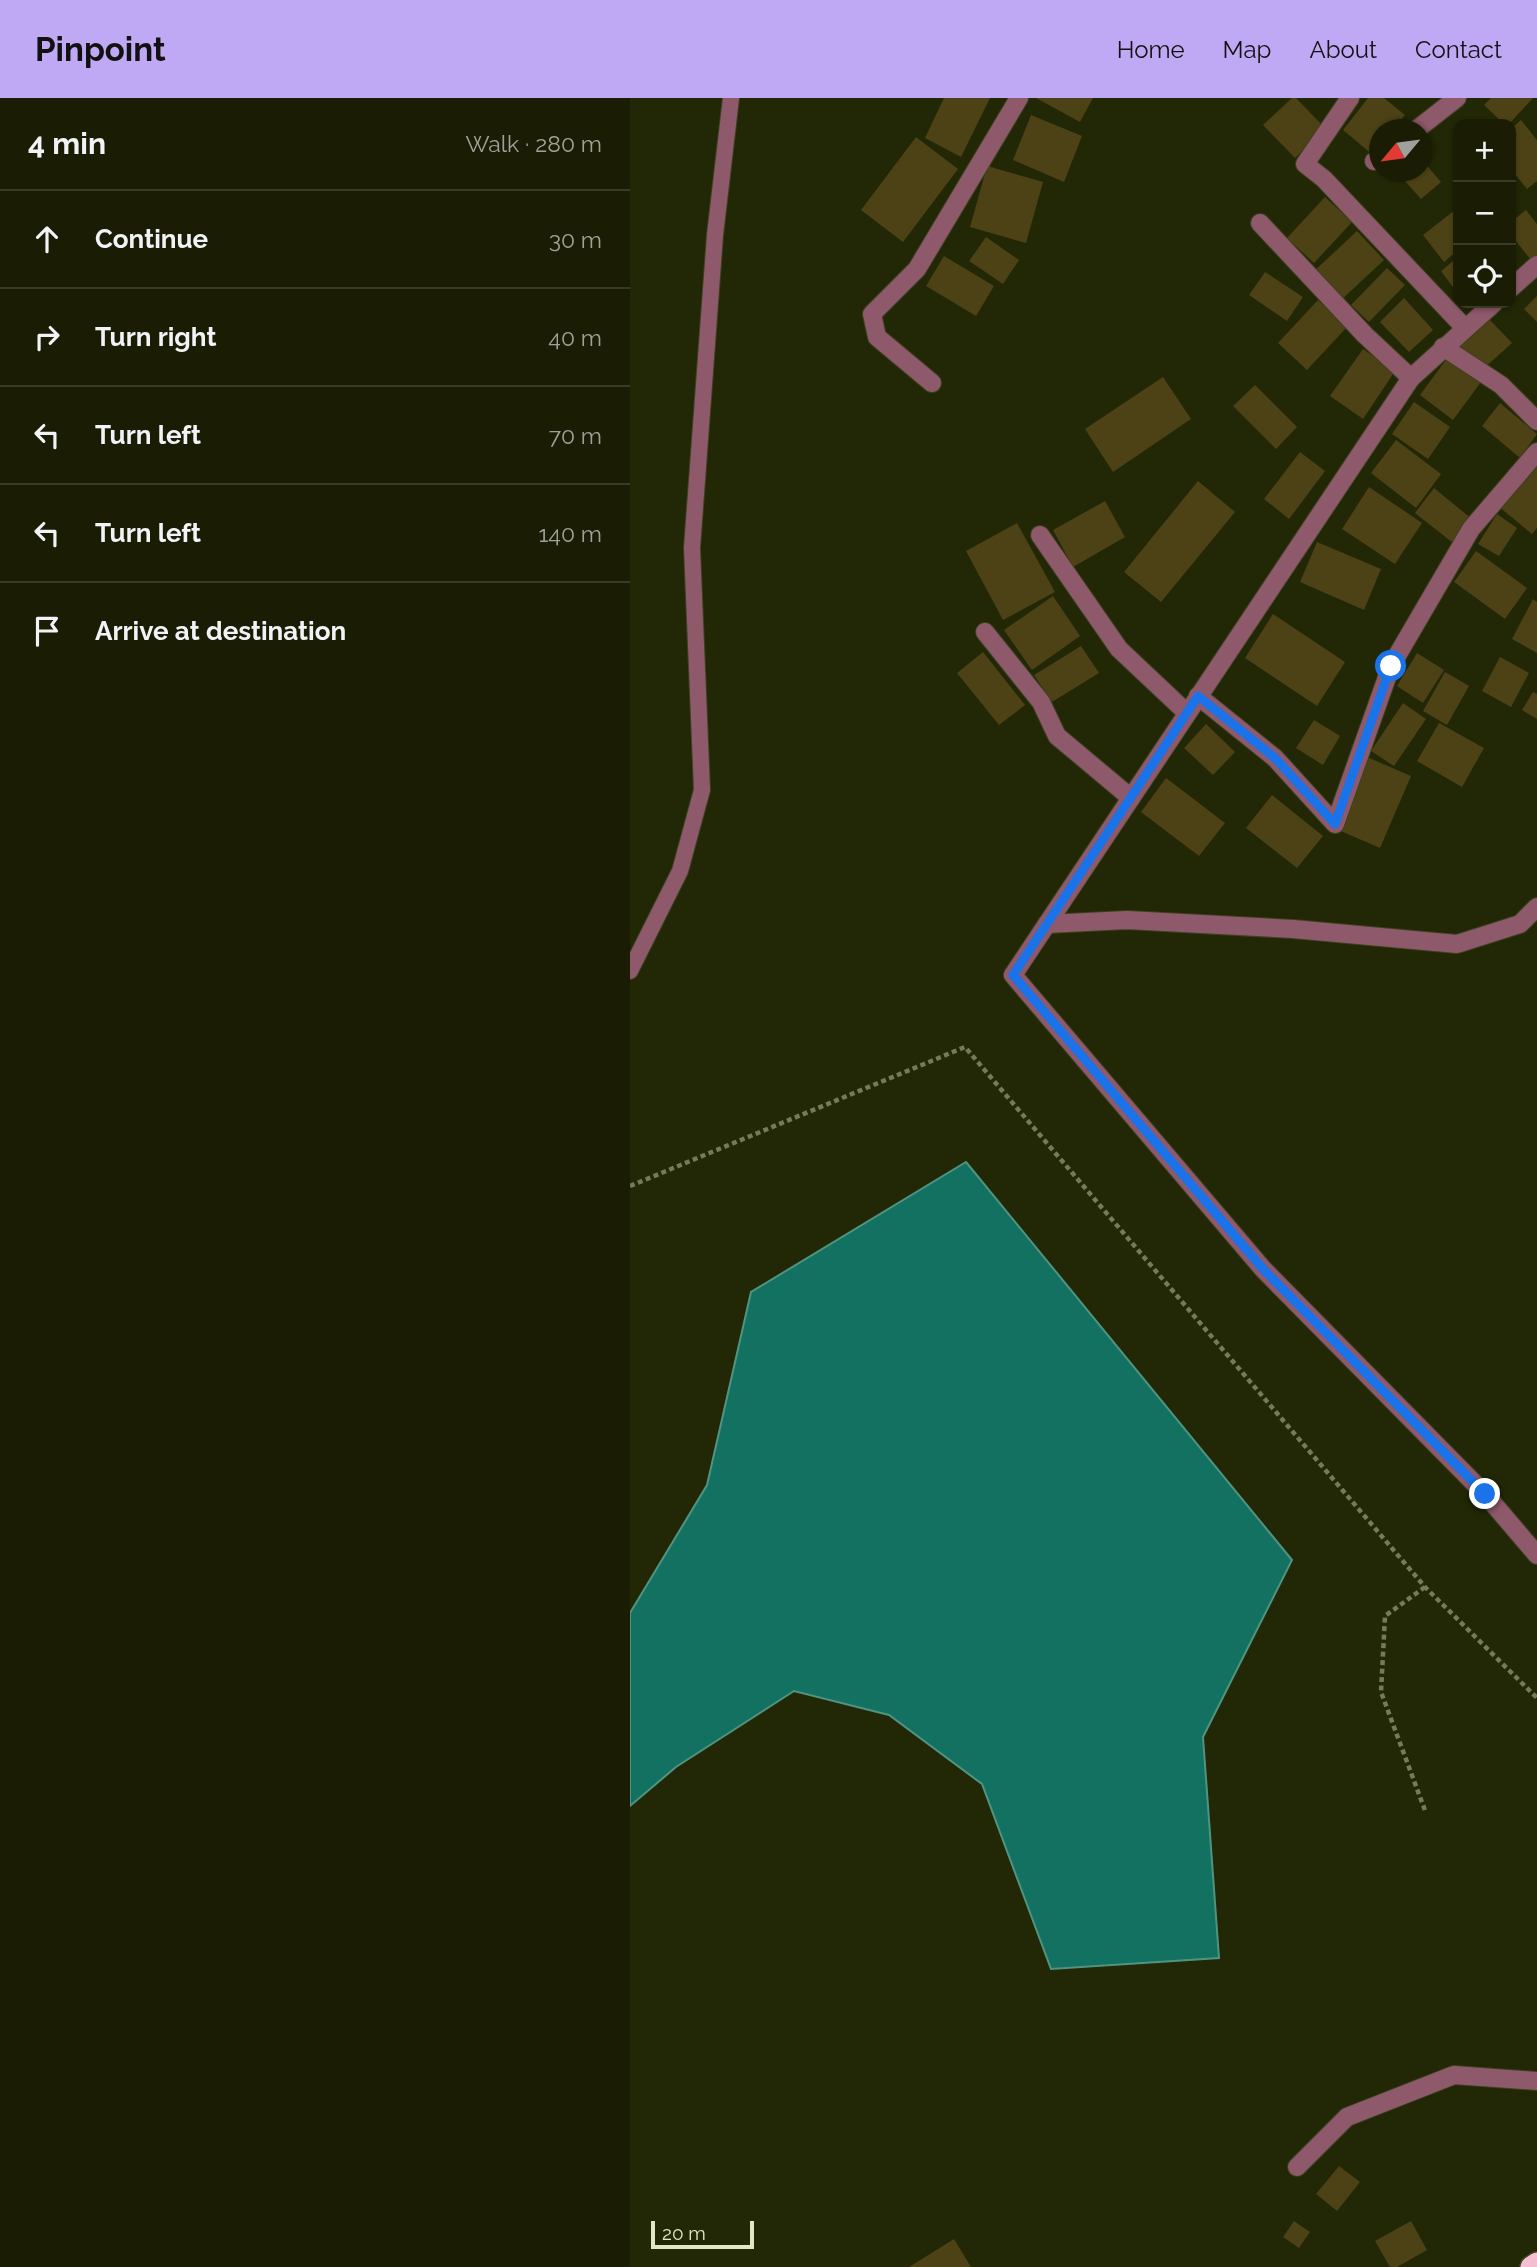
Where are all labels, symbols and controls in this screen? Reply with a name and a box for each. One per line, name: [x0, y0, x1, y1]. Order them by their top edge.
text: Pinpoint: [35, 30, 166, 69]
text: Home: [1117, 35, 1185, 64]
text: Map: [1223, 35, 1271, 64]
text: About: [1309, 35, 1377, 64]
text: Contact: [1415, 35, 1502, 64]
north arrow: [1369, 119, 1432, 182]
map controls: [1453, 119, 1516, 308]
button: +: [1453, 119, 1516, 182]
text: 4 min: [28, 126, 106, 161]
text: Walk · 280 m: [465, 130, 602, 157]
button: −: [1453, 182, 1516, 245]
icon: ahead: [28, 220, 66, 258]
text: Continue: [95, 224, 208, 254]
text: 30 m: [549, 226, 602, 253]
button: locate: [1453, 245, 1516, 308]
icon: right: [28, 318, 66, 356]
text: Turn right: [95, 322, 216, 352]
text: 40 m: [548, 324, 602, 351]
icon: left: [28, 416, 66, 454]
text: Turn left: [95, 420, 201, 450]
text: 70 m: [549, 422, 602, 449]
icon: left: [28, 514, 66, 552]
text: Turn left: [95, 518, 201, 548]
text: 140 m: [539, 520, 602, 547]
icon: arrive: [28, 612, 66, 650]
text: Arrive at destination: [95, 616, 346, 646]
route start: [1375, 650, 1406, 681]
route end: [1469, 1478, 1500, 1509]
scale bar: [651, 2218, 754, 2250]
text: 20 m: [662, 2222, 706, 2244]

